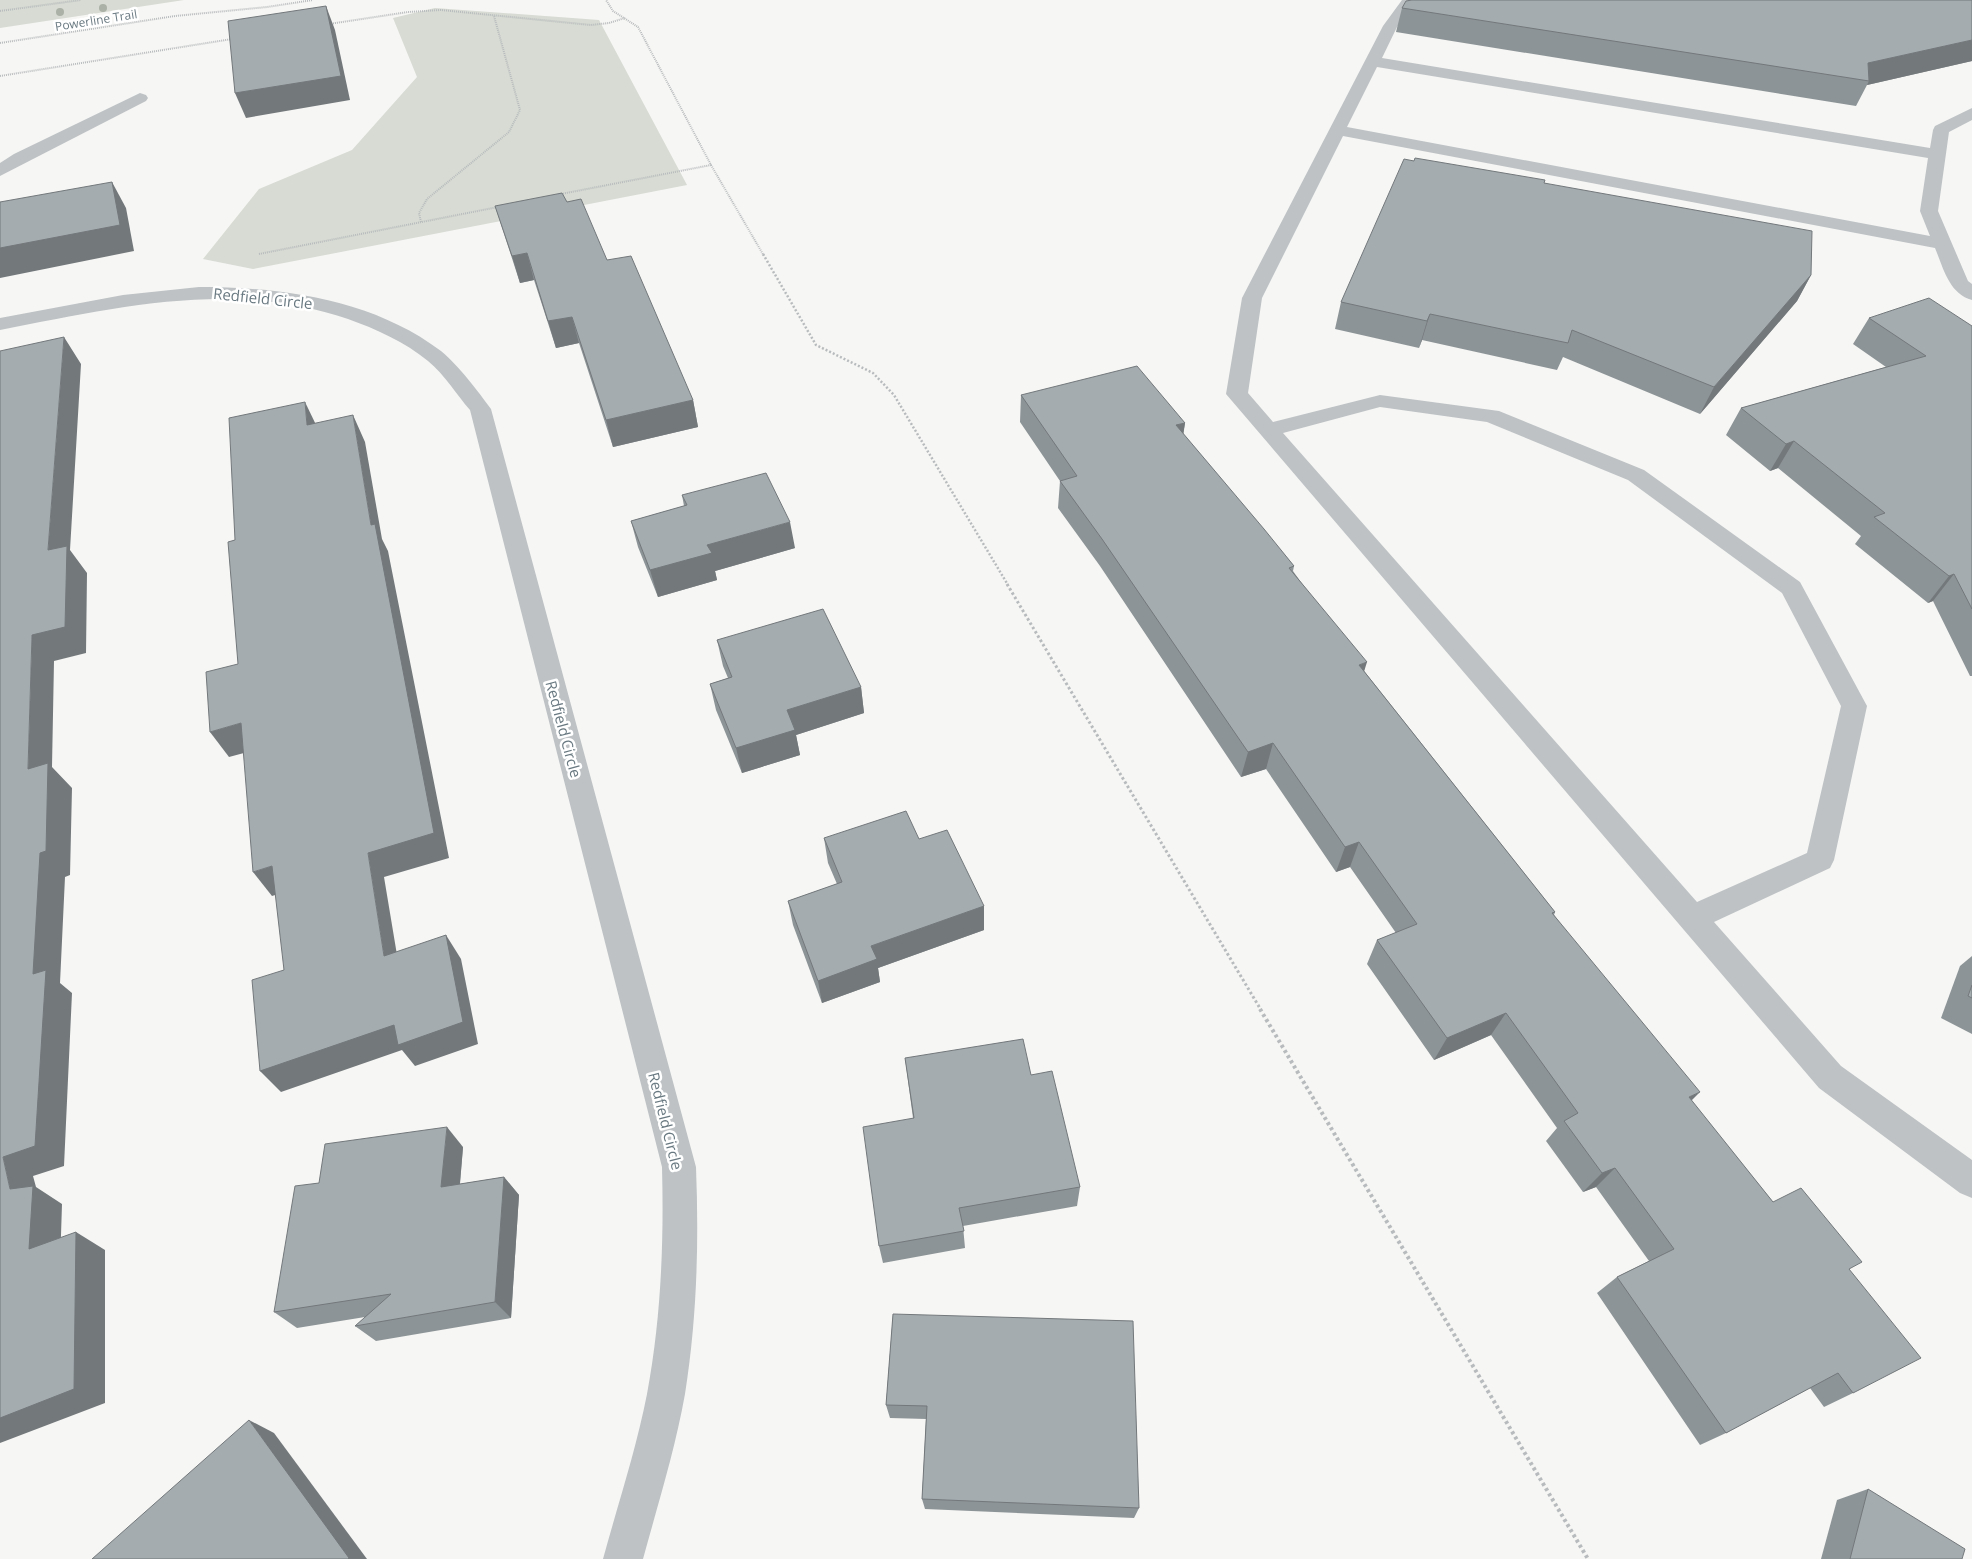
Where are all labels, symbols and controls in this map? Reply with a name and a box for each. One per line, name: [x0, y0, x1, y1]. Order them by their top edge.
street label: Powerline Trail: [54, 5, 138, 35]
street label: Redfield Circle: [212, 283, 314, 313]
street label: Redfield Circle: [541, 678, 587, 780]
street label: Redfield Circle: [644, 1070, 688, 1172]

